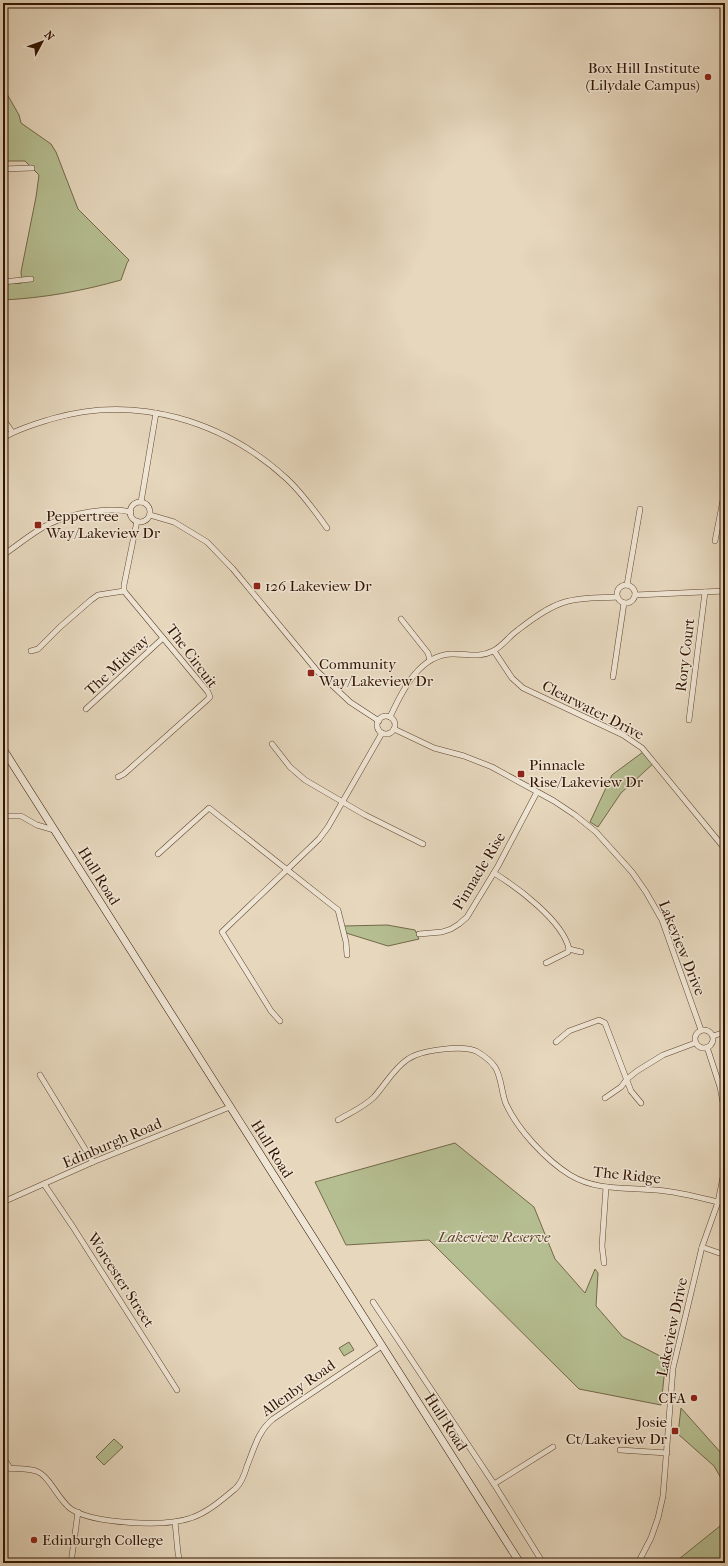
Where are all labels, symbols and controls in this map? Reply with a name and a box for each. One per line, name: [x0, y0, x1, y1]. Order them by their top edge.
north arrow: [22, 22, 62, 62]
text: N: [42, 28, 57, 44]
place label: Box Hill Institute (Lilydale Campus): [585, 59, 701, 94]
marker: Box Hill Institute (Lilydale Campus): [703, 72, 713, 82]
place label: Peppertree Way/Lakeview Dr: [45, 507, 161, 542]
marker: Peppertree Way/Lakeview Dr: [33, 520, 43, 530]
place label: 126 Lakeview Dr: [265, 577, 372, 595]
marker: 126 Lakeview Dr: [252, 581, 262, 591]
street label: Rory Court: [672, 617, 698, 693]
street label: The Circuit: [162, 621, 222, 692]
street label: The Midway: [81, 630, 154, 699]
place label: Community Way/Lakeview Dr: [318, 655, 434, 690]
marker: Community Way/Lakeview Dr: [306, 668, 316, 678]
street label: Clearwater Drive: [539, 677, 647, 744]
place label: Pinnacle Rise/Lakeview Dr: [529, 756, 644, 791]
marker: Pinnacle Rise/Lakeview Dr: [516, 769, 526, 779]
street label: Pinnacle Rise: [449, 828, 509, 913]
street label: Hull Road: [74, 844, 124, 909]
street label: Lakeview Drive: [655, 898, 709, 999]
street label: Edinburgh Road: [60, 1114, 165, 1172]
street label: Hull Road: [247, 1117, 297, 1182]
street label: The Ridge: [592, 1162, 662, 1188]
park label: Lakeview Reserve: [437, 1228, 551, 1246]
street label: Worcester Street: [83, 1229, 159, 1331]
street label: Lakeview Drive: [653, 1275, 691, 1378]
street label: Allenby Road: [257, 1355, 339, 1421]
place label: CFA: [658, 1389, 686, 1407]
street label: Hull Road: [421, 1390, 472, 1455]
marker: CFA: [689, 1393, 699, 1403]
place label: Josie Ct/Lakeview Dr: [566, 1413, 668, 1448]
marker: Josie Ct/Lakeview Dr: [670, 1426, 680, 1436]
place label: Edinburgh College: [42, 1531, 164, 1549]
marker: Edinburgh College: [29, 1535, 39, 1545]

